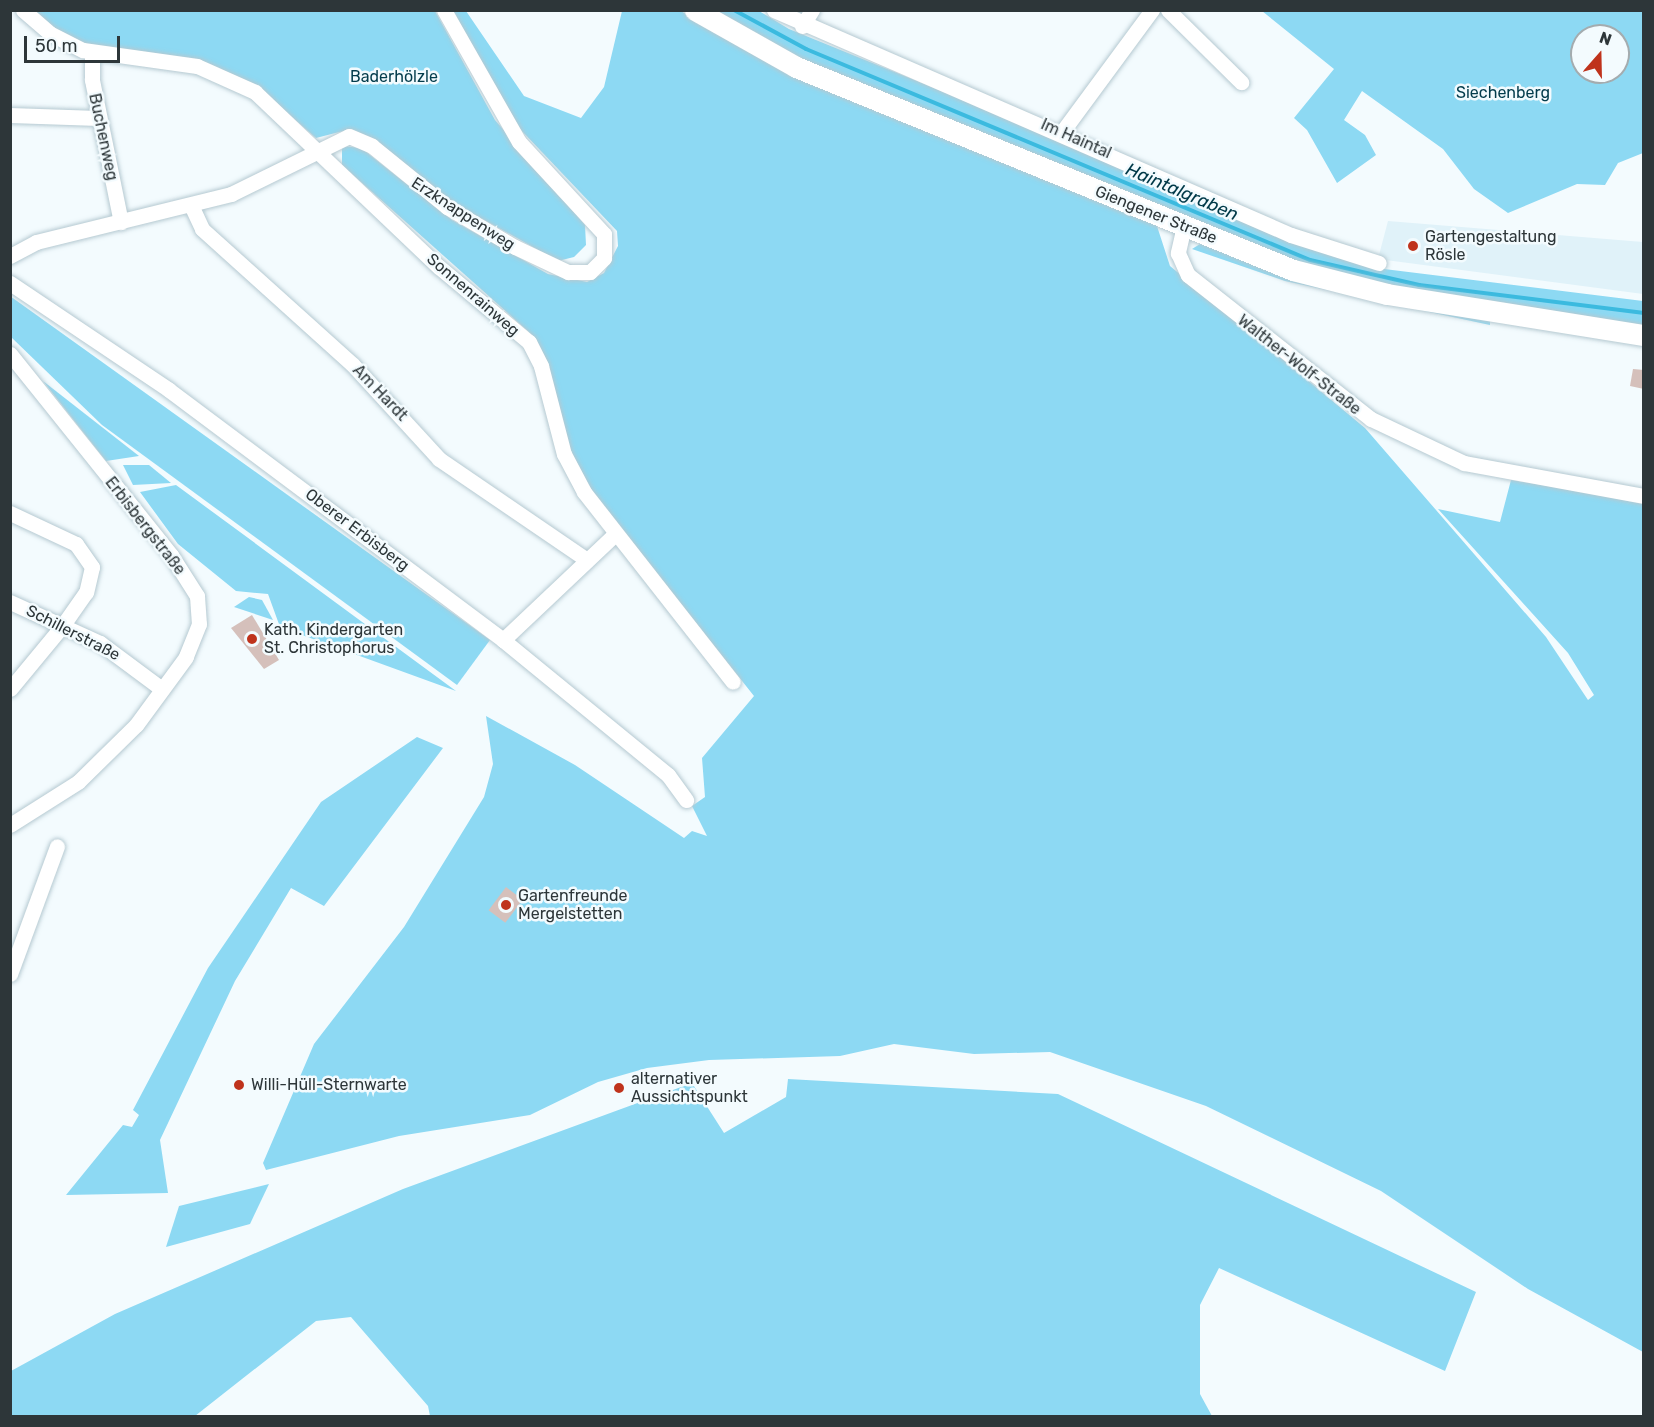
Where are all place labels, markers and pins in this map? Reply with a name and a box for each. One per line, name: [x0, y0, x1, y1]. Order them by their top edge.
place label: Gartengestaltung Rösle: [1425, 227, 1556, 265]
marker: Gartengestaltung Rösle: [1406, 239, 1420, 253]
place label: Kath. Kindergarten St. Christophorus: [264, 620, 403, 658]
marker: Kath. Kindergarten St. Christophorus: [245, 632, 259, 646]
place label: Gartenfreunde Mergelstetten: [518, 886, 627, 924]
marker: Gartenfreunde Mergelstetten: [499, 898, 513, 912]
place label: alternativer Aussichtspunkt: [631, 1069, 748, 1107]
place label: Willi-Hüll-Sternwarte: [251, 1075, 407, 1095]
marker: Willi-Hüll-Sternwarte: [232, 1078, 246, 1092]
marker: alternativer Aussichtspunkt: [612, 1081, 626, 1095]

